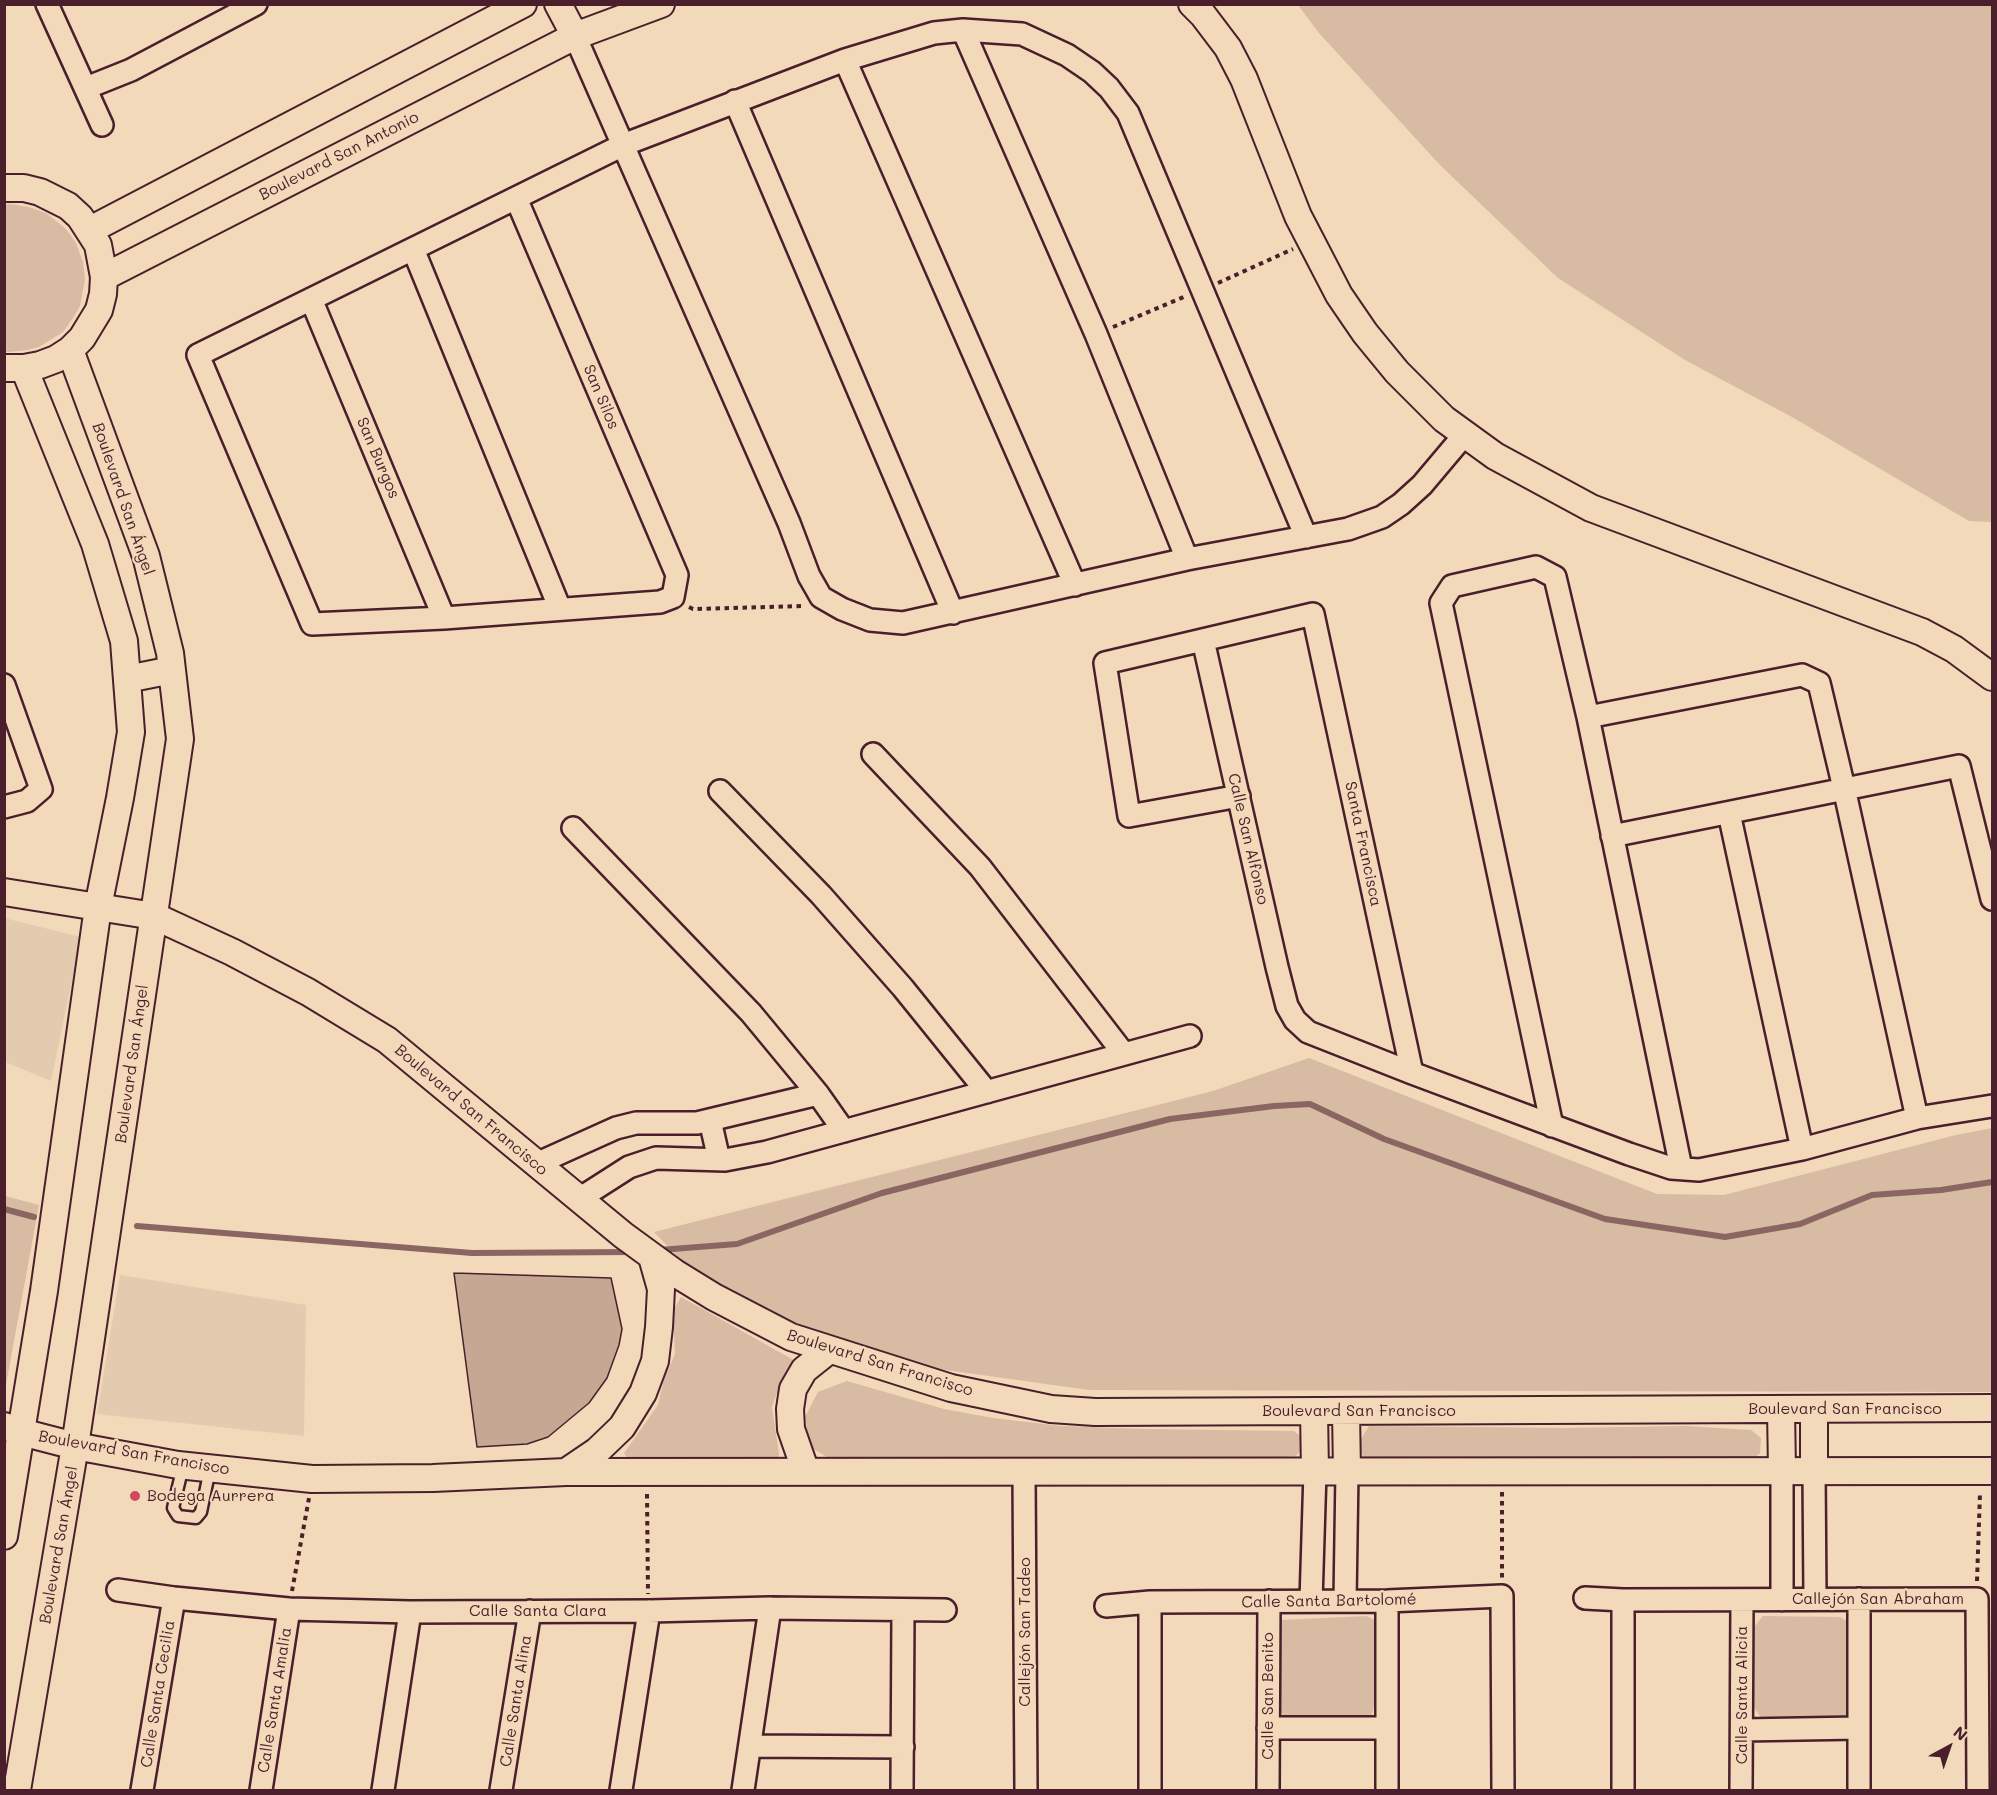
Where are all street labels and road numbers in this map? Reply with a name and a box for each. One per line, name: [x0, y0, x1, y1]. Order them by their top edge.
street label: Boulevard San Antonio: [256, 107, 422, 205]
street label: San Silos: [579, 362, 623, 432]
street label: San Burgos: [352, 415, 404, 501]
street label: Boulevard San Ángel: [88, 420, 158, 578]
street label: Calle San Alfonso: [1224, 771, 1272, 907]
street label: Santa Francisca: [1340, 780, 1386, 908]
street label: Boulevard San Ángel: [111, 983, 153, 1145]
street label: Boulevard San Francisco: [391, 1040, 551, 1180]
street label: Boulevard San Francisco: [785, 1326, 975, 1400]
street label: Boulevard San Francisco: [1748, 1399, 1942, 1419]
street label: Boulevard San Francisco: [1262, 1401, 1456, 1421]
street label: Boulevard San Francisco: [37, 1427, 231, 1479]
street label: Boulevard San Ángel: [36, 1465, 82, 1625]
street label: Callejón San Tadeo: [1015, 1557, 1035, 1707]
street label: Callejón San Abraham: [1792, 1589, 1964, 1609]
street label: Calle Santa Bartolomé: [1241, 1590, 1417, 1612]
street label: Calle Santa Clara: [469, 1601, 607, 1621]
street label: Calle Santa Cecilia: [137, 1619, 179, 1769]
street label: Calle Santa Amalia: [254, 1626, 296, 1774]
street label: Calle Santa Alicia: [1732, 1626, 1752, 1764]
street label: Calle San Benito: [1258, 1632, 1278, 1760]
street label: Calle Santa Alina: [496, 1634, 536, 1768]

